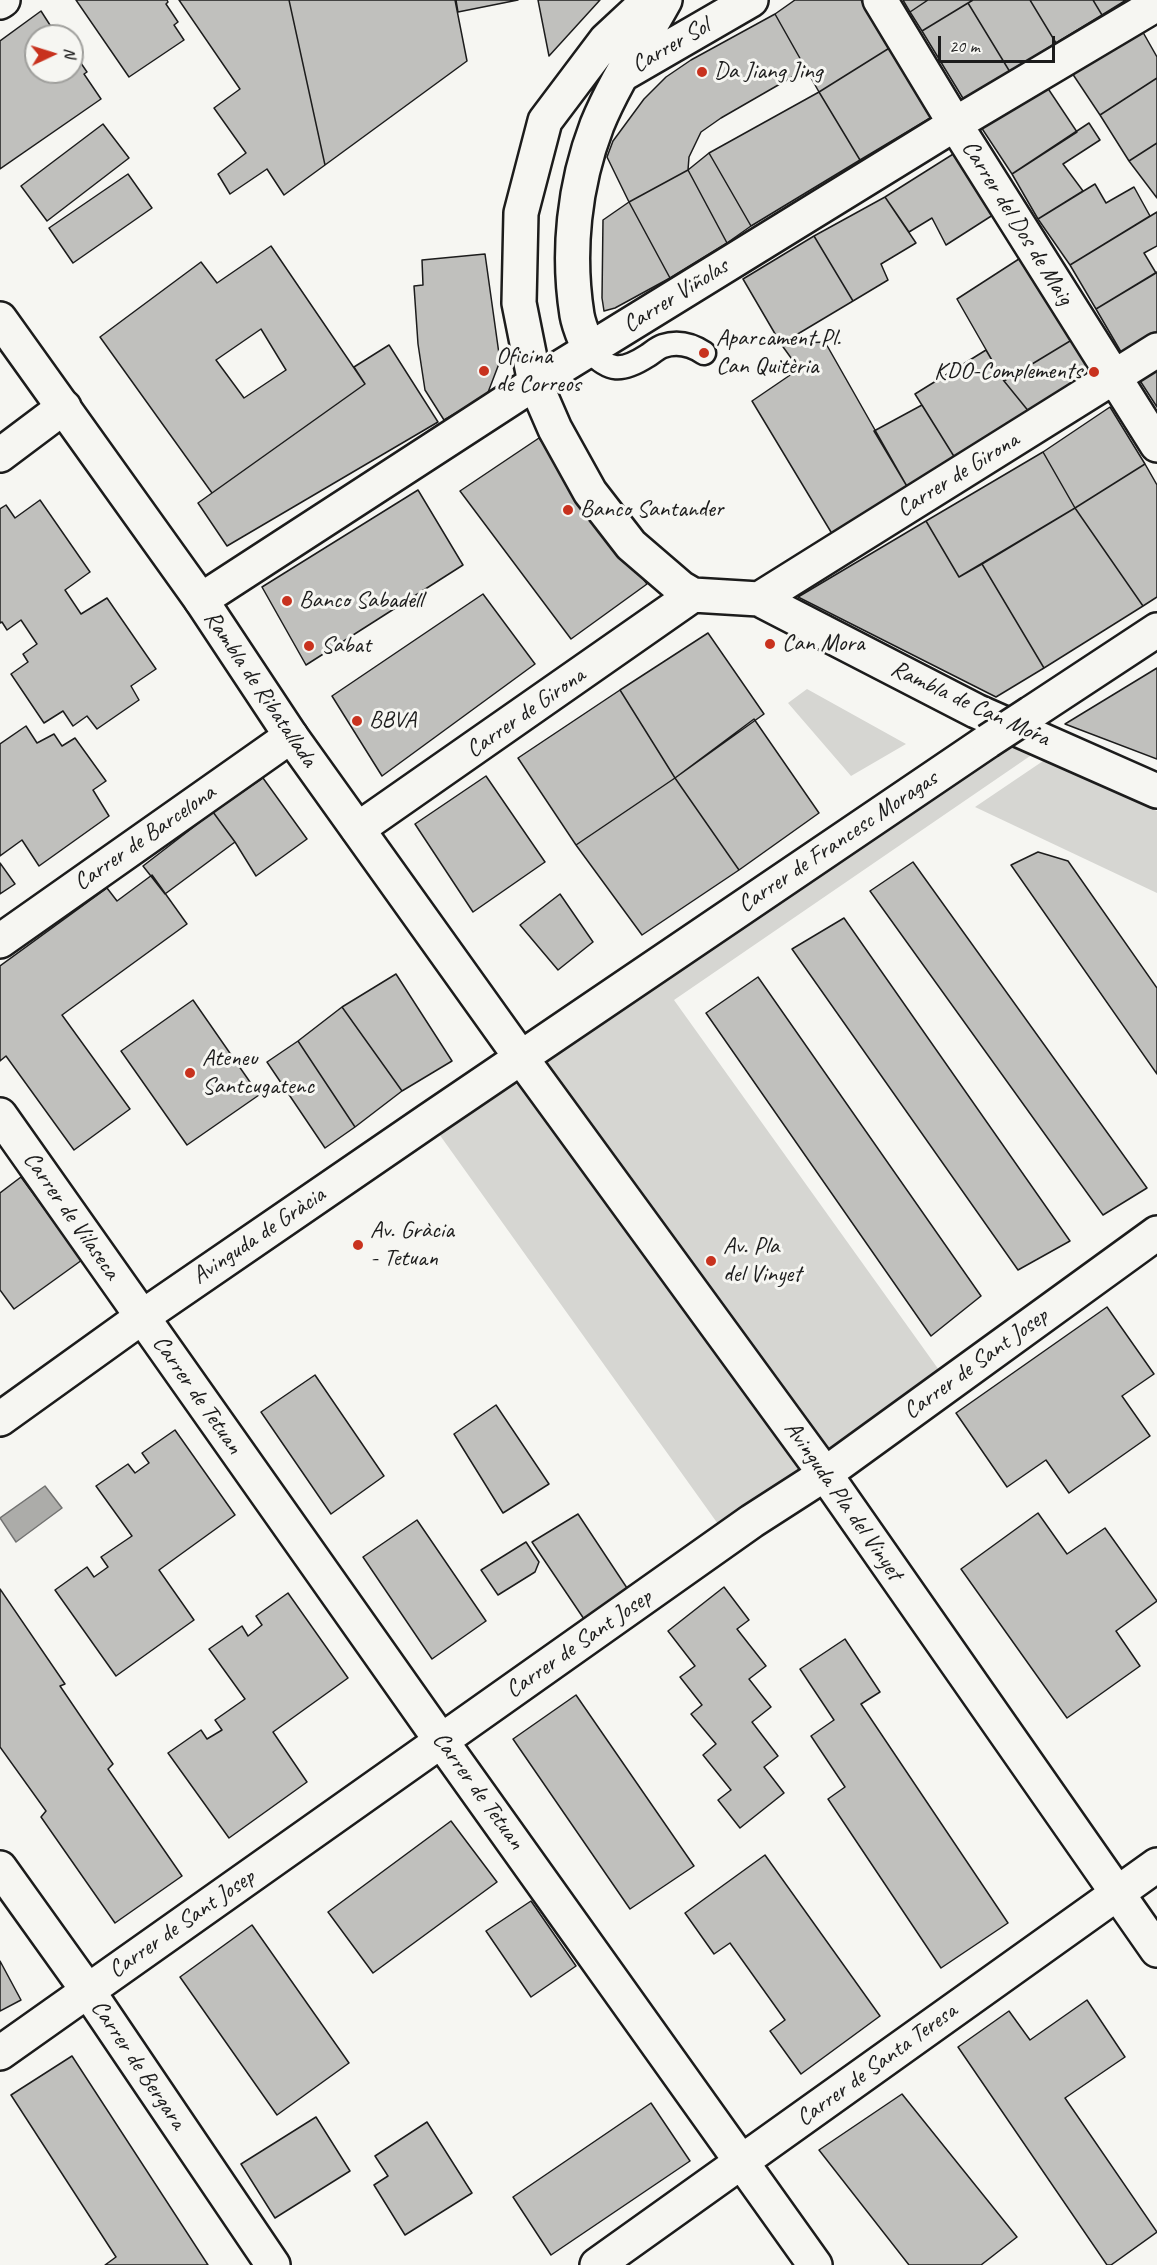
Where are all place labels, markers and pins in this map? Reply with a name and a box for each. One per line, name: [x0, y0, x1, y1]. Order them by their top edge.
place label: Da Jiang Jing: [714, 58, 822, 86]
marker: Da Jiang Jing: [695, 65, 709, 79]
place label: Aparcament Pl. Can Quitèria: [716, 325, 841, 381]
place label: Oficina de Correos: [496, 343, 581, 399]
marker: Aparcament Pl. Can Quitèria: [697, 346, 711, 360]
place label: KDO-Complements: [934, 358, 1082, 386]
marker: Oficina de Correos: [477, 364, 491, 378]
marker: KDO-Complements: [1087, 365, 1101, 379]
place label: Banco Santander: [580, 496, 723, 524]
marker: Banco Santander: [561, 503, 575, 517]
place label: Banco Sabadell: [299, 587, 423, 615]
marker: Banco Sabadell: [280, 594, 294, 608]
place label: Can Mora: [782, 630, 864, 658]
place label: Sabat: [321, 632, 371, 660]
marker: Can Mora: [763, 637, 777, 651]
marker: Sabat: [302, 639, 316, 653]
place label: BBVA: [369, 707, 416, 735]
marker: BBVA: [350, 714, 364, 728]
place label: Ateneu Santcugatenc: [202, 1045, 314, 1101]
marker: Ateneu Santcugatenc: [183, 1066, 197, 1080]
place label: Av. Gràcia - Tetuan: [370, 1217, 454, 1273]
place label: Av. Pla del Vinyet: [723, 1233, 801, 1289]
marker: Av. Gràcia - Tetuan: [351, 1238, 365, 1252]
marker: Av. Pla del Vinyet: [704, 1254, 718, 1268]

